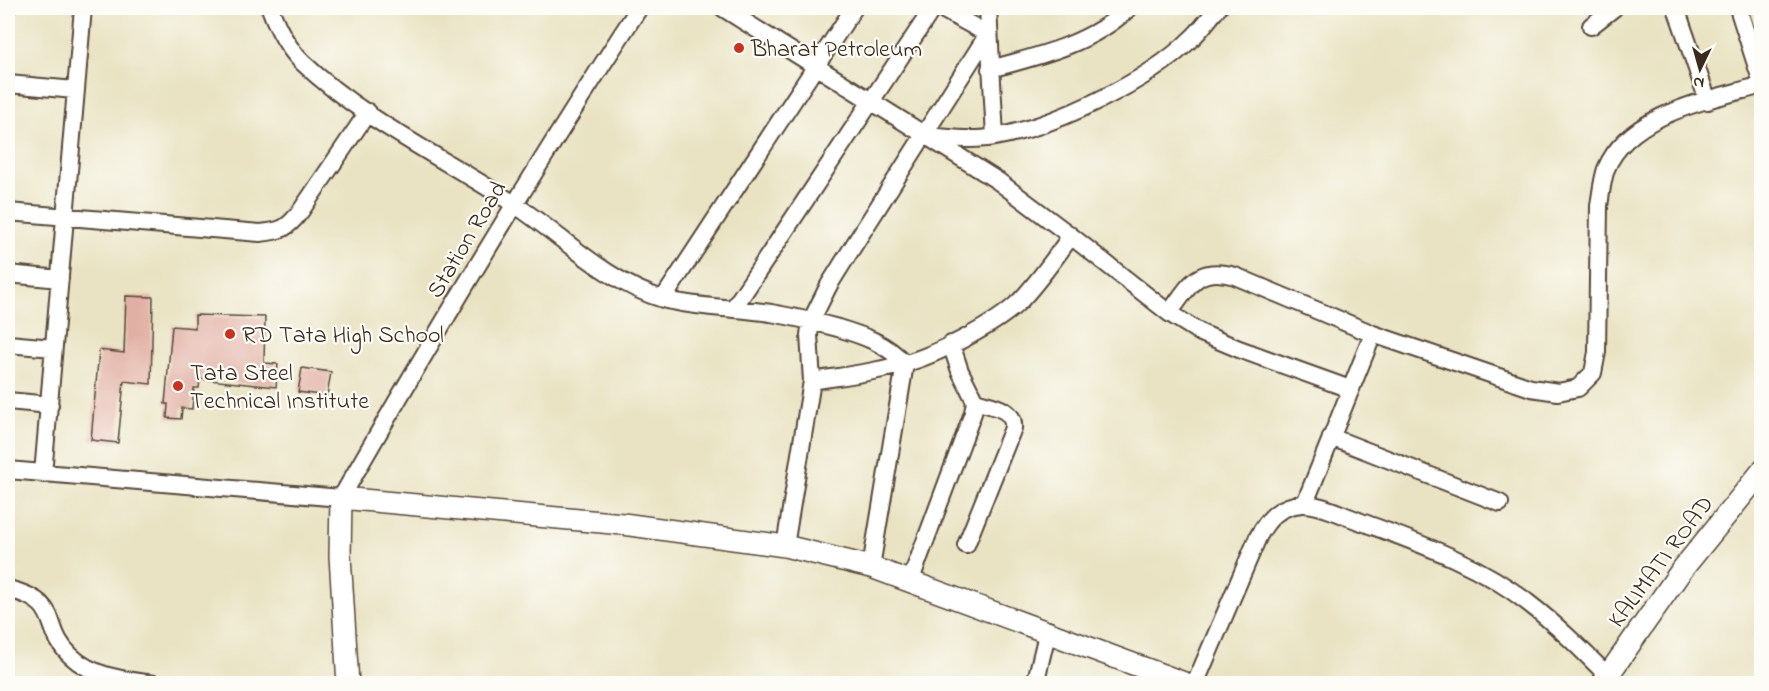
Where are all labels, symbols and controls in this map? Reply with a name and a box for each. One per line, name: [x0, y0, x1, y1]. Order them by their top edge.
place label: Bharat Petroleum: [750, 33, 922, 68]
north arrow: [1670, 39, 1730, 99]
marker: Bharat Petroleum: [732, 41, 746, 55]
text: N: [1692, 70, 1705, 94]
street label: Station Road: [419, 175, 517, 306]
place label: RD Tata High School: [242, 319, 444, 354]
marker: RD Tata High School: [223, 327, 237, 341]
place label: Tata Steel Technical Institute: [190, 357, 369, 420]
marker: Tata Steel Technical Institute: [171, 379, 185, 393]
street label: KALIMATI ROAD: [1601, 489, 1723, 636]

